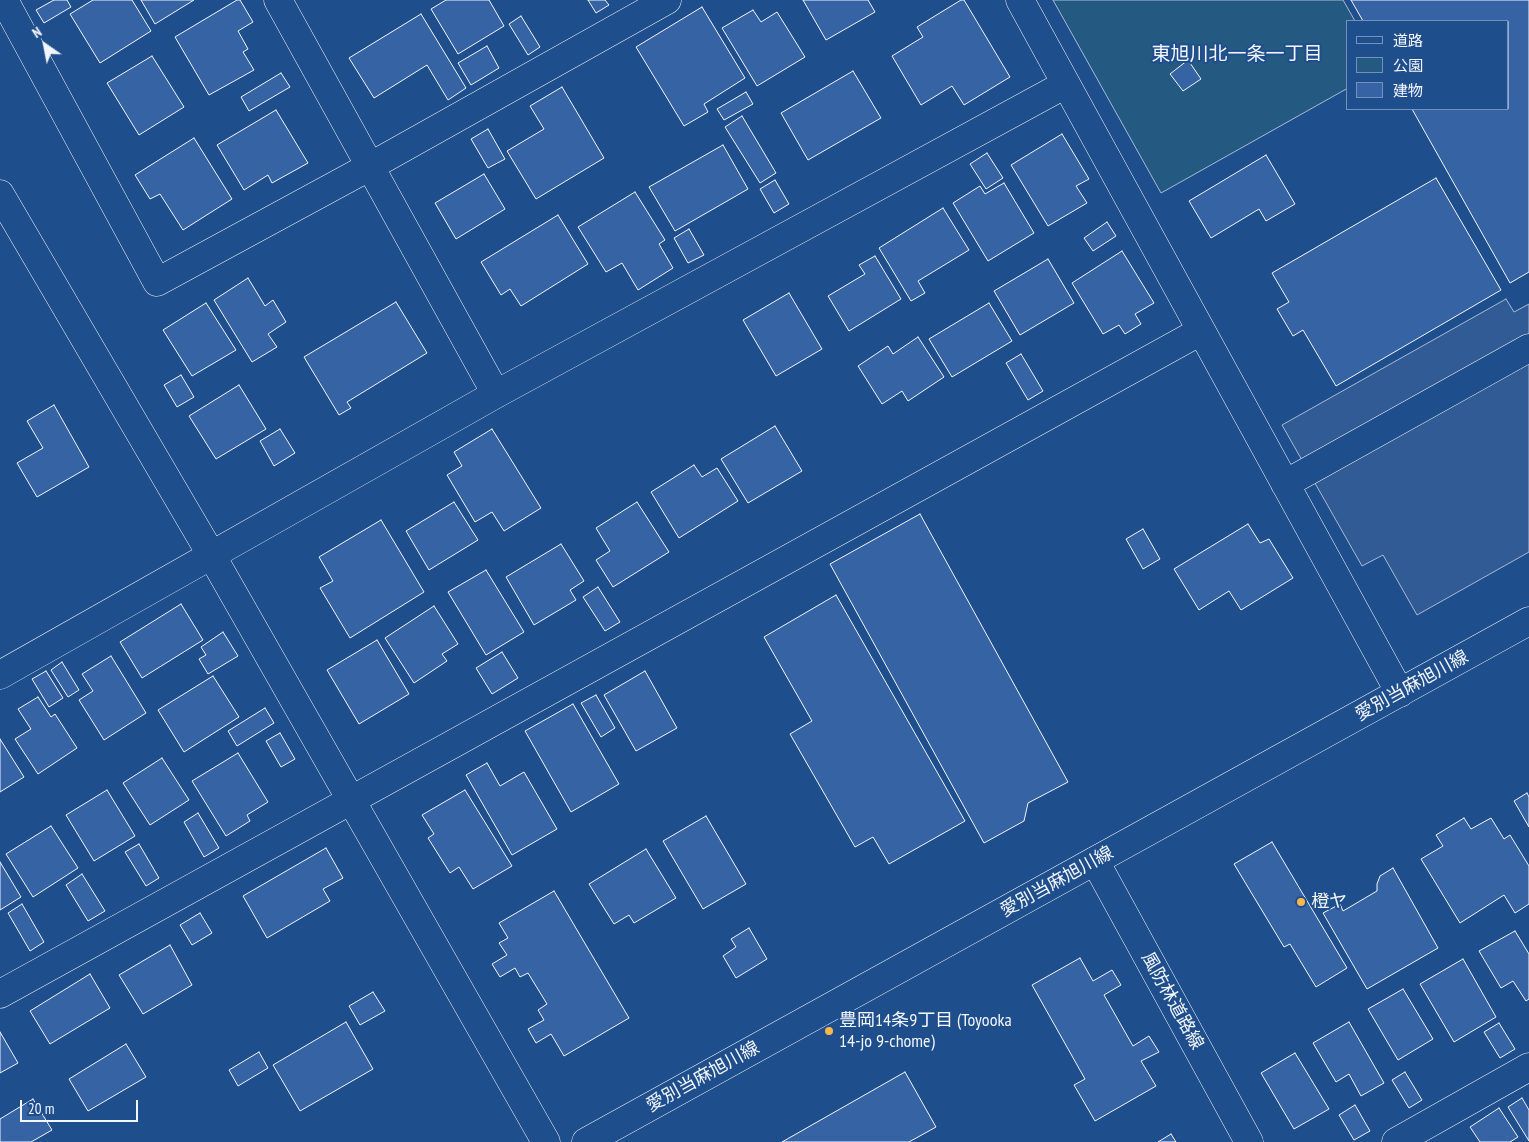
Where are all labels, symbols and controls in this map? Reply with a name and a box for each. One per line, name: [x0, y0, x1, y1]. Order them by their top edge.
north arrow: [20, 20, 70, 70]
legend: [1346, 20, 1509, 110]
text: N: [29, 23, 45, 42]
text: 道路: [1393, 31, 1423, 50]
district label: 東旭川北一条一丁目: [1152, 44, 1322, 66]
text: 公園: [1393, 56, 1423, 75]
text: 建物: [1393, 81, 1423, 100]
street label: 愛別当麻旭川線: [1352, 646, 1472, 726]
street label: 愛別当麻旭川線: [997, 842, 1117, 922]
place label: 橙ヤ: [1311, 891, 1347, 913]
marker: 橙ヤ: [1295, 896, 1307, 908]
street label: 風防林道路線: [1136, 949, 1208, 1053]
place label: 豊岡14条9丁目 (Toyooka 14-jo 9-chome): [839, 1010, 1012, 1052]
marker: 豊岡14条9丁目 (Toyooka 14-jo 9-chome): [823, 1025, 835, 1037]
street label: 愛別当麻旭川線: [643, 1037, 763, 1117]
scale bar: [22, 1090, 140, 1122]
text: 20 m: [28, 1099, 54, 1118]

